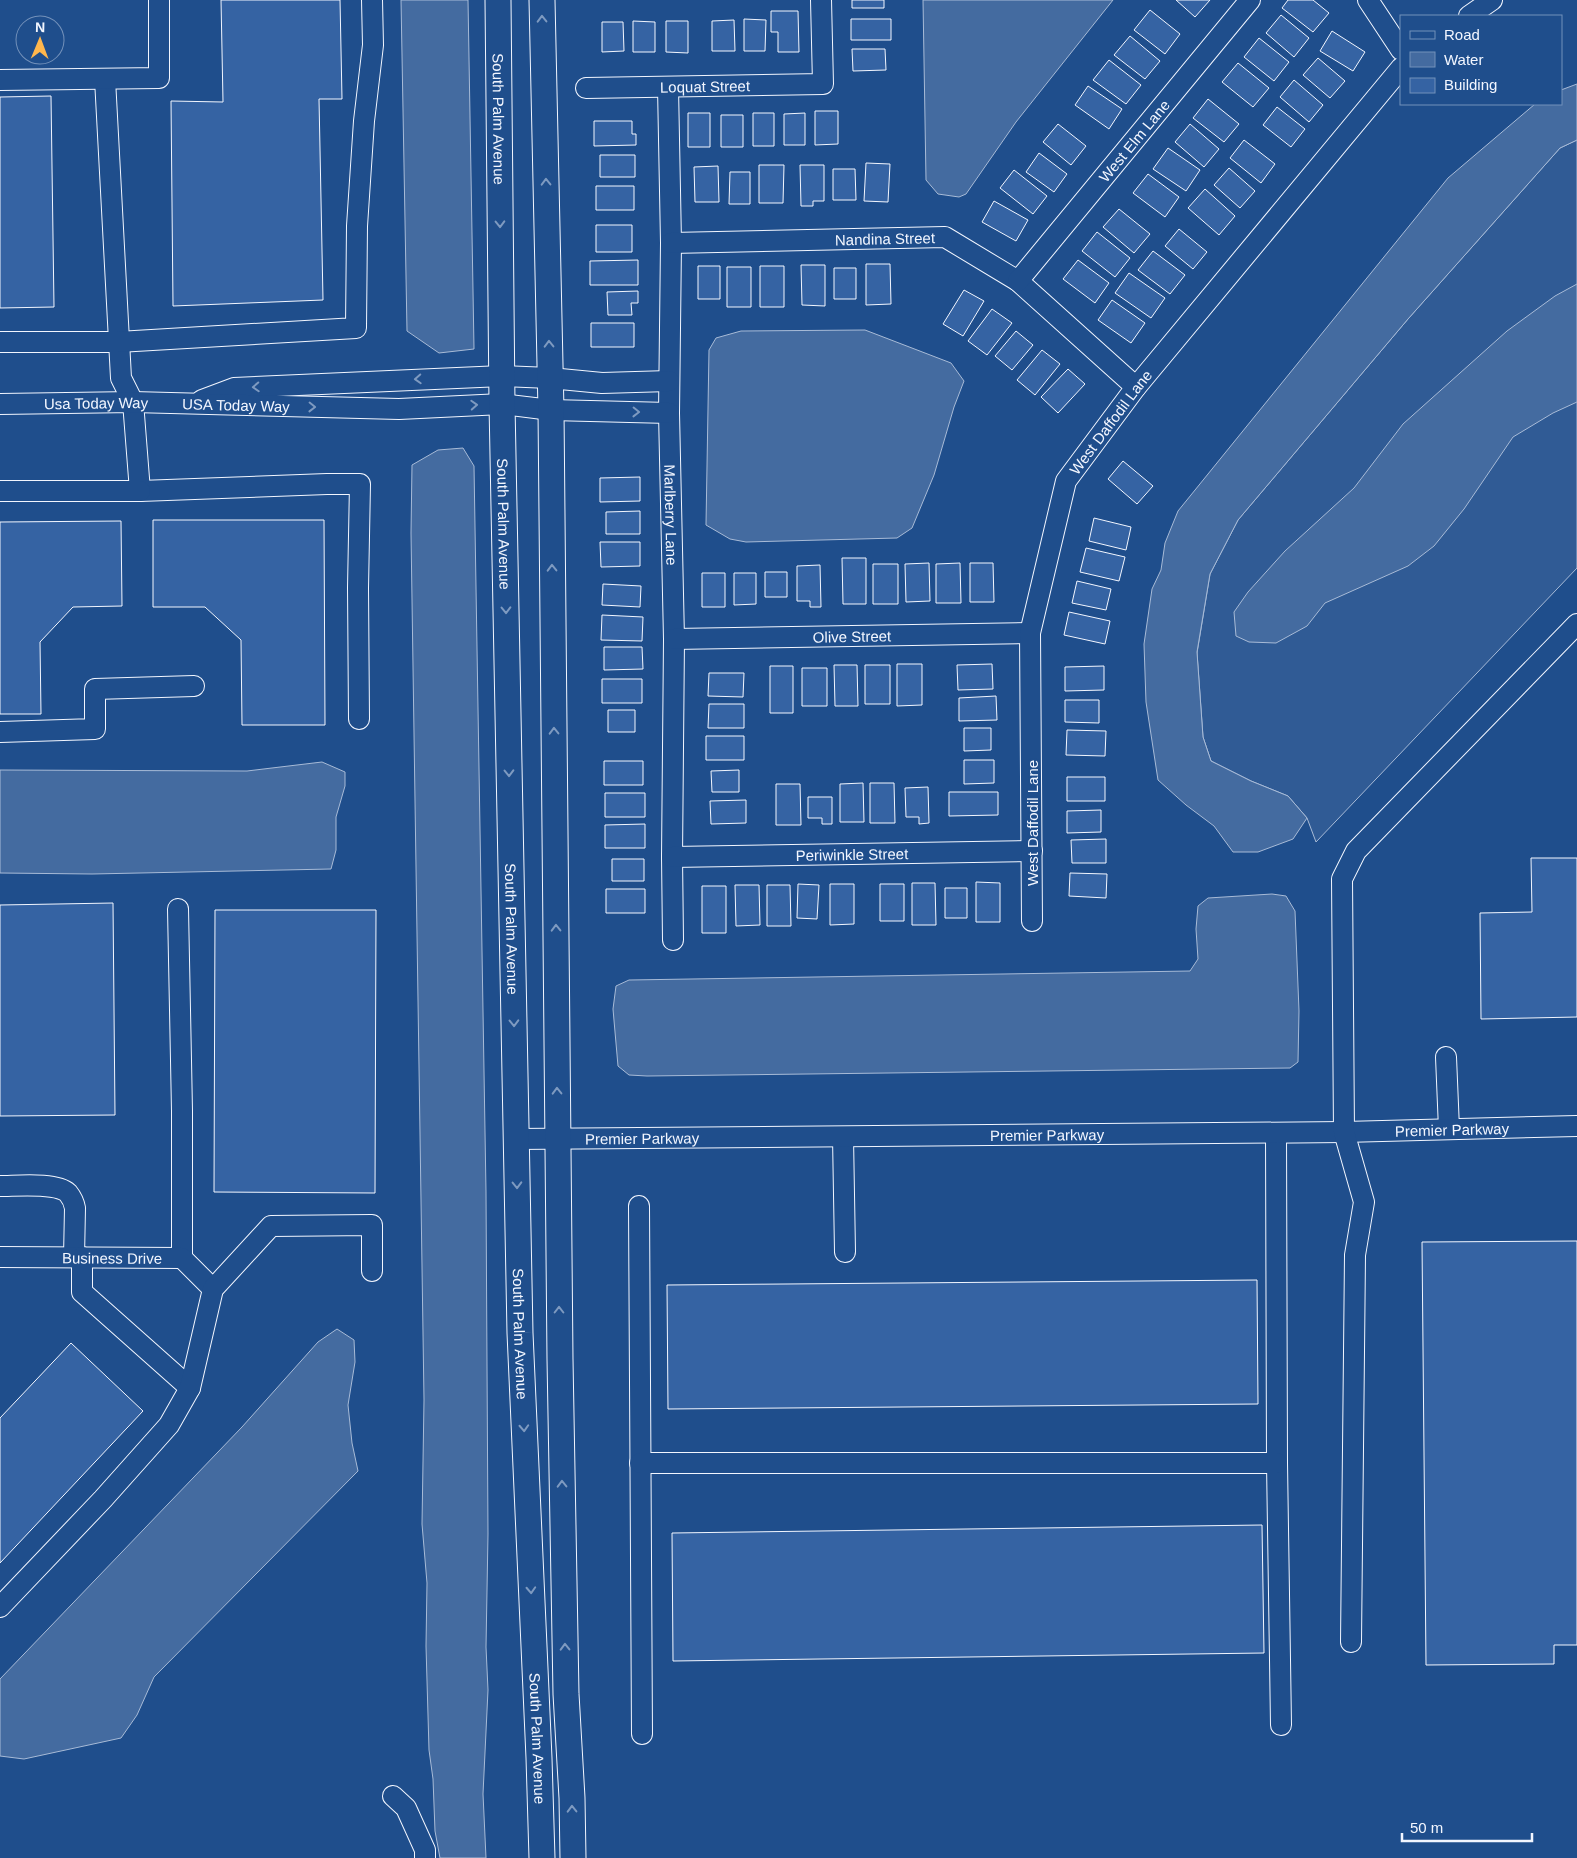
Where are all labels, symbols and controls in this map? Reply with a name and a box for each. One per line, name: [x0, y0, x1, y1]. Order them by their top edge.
north arrow: [15, 15, 65, 65]
one-way arrow: [537, 15, 547, 22]
legend: [1400, 15, 1562, 105]
text: N: [35, 19, 45, 35]
text: Road: [1444, 26, 1480, 43]
text: Water: [1444, 51, 1483, 68]
street label: South Palm Avenue: [490, 53, 508, 185]
text: Building: [1444, 76, 1497, 93]
street label: Loquat Street: [660, 77, 751, 95]
street label: West Elm Lane: [1095, 96, 1173, 185]
one-way arrow: [541, 177, 551, 185]
one-way arrow: [495, 220, 505, 228]
street label: Nandina Street: [835, 229, 936, 248]
one-way arrow: [544, 340, 555, 348]
street label: West Daffodil Lane: [1066, 366, 1155, 478]
one-way arrow: [414, 374, 422, 385]
one-way arrow: [251, 381, 259, 392]
street label: Usa Today Way: [44, 393, 149, 412]
street label: USA Today Way: [182, 395, 290, 415]
one-way arrow: [471, 400, 479, 411]
one-way arrow: [308, 401, 316, 412]
one-way arrow: [633, 407, 641, 418]
street label: South Palm Avenue: [495, 458, 514, 590]
street label: Marlberry Lane: [662, 464, 681, 566]
one-way arrow: [547, 564, 558, 572]
one-way arrow: [501, 607, 511, 615]
street label: Olive Street: [813, 627, 892, 645]
one-way arrow: [549, 727, 559, 734]
street label: West Daffodil Lane: [1024, 760, 1041, 886]
one-way arrow: [504, 769, 514, 777]
street label: Periwinkle Street: [796, 845, 909, 863]
street label: South Palm Avenue: [502, 863, 522, 995]
one-way arrow: [551, 924, 561, 932]
one-way arrow: [509, 1019, 519, 1027]
one-way arrow: [552, 1087, 563, 1095]
street label: Premier Parkway: [1395, 1119, 1510, 1139]
street label: Premier Parkway: [990, 1126, 1105, 1143]
street label: Premier Parkway: [585, 1129, 700, 1147]
one-way arrow: [512, 1182, 522, 1189]
street label: Business Drive: [62, 1249, 162, 1266]
street label: South Palm Avenue: [510, 1268, 531, 1400]
one-way arrow: [554, 1306, 564, 1314]
one-way arrow: [518, 1424, 529, 1432]
one-way arrow: [557, 1480, 567, 1488]
one-way arrow: [526, 1586, 537, 1594]
one-way arrow: [560, 1643, 570, 1650]
street label: South Palm Avenue: [527, 1672, 549, 1804]
one-way arrow: [567, 1805, 577, 1813]
scale bar: [1402, 1810, 1532, 1842]
text: 50 m: [1410, 1819, 1443, 1836]

